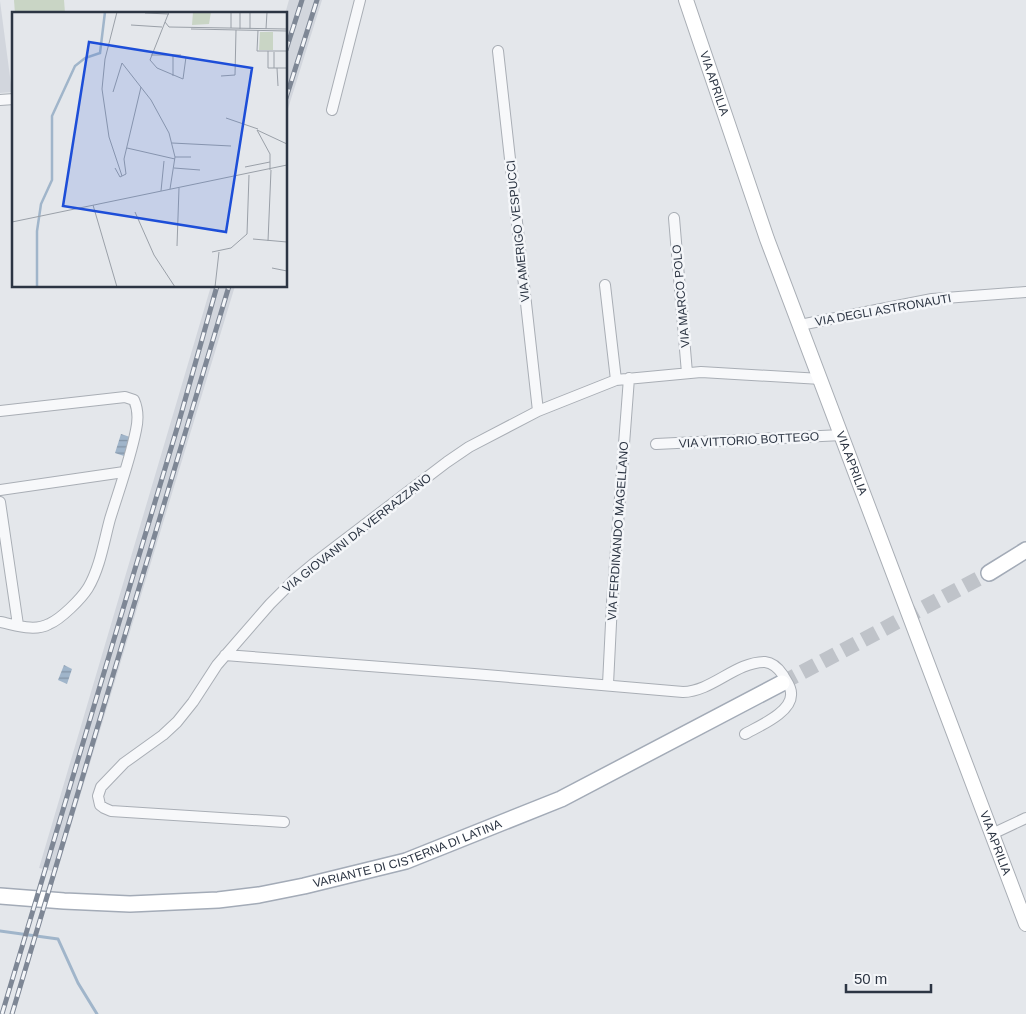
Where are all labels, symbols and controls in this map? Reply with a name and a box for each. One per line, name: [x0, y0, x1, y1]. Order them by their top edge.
inset map: [12, 12, 288, 288]
street label: VIA APRILIA: [697, 49, 732, 118]
street label: VIA AMERIGO VESPUCCI: [504, 159, 532, 303]
street label: VIA MARCO POLO: [670, 244, 692, 348]
street label: VIA DEGLI ASTRONAUTI: [814, 291, 952, 329]
street label: VIA VITTORIO BOTTEGO: [678, 429, 820, 451]
street label: VIA APRILIA: [833, 429, 870, 497]
street label: VIA FERDINANDO MAGELLANO: [605, 441, 631, 621]
street label: VIA GIOVANNI DA VERRAZZANO: [280, 471, 434, 595]
street label: VIA APRILIA: [977, 809, 1014, 877]
street label: VARIANTE DI CISTERNA DI LATINA: [312, 816, 504, 891]
scale bar: [846, 962, 931, 994]
text: 50 m: [854, 970, 887, 987]

